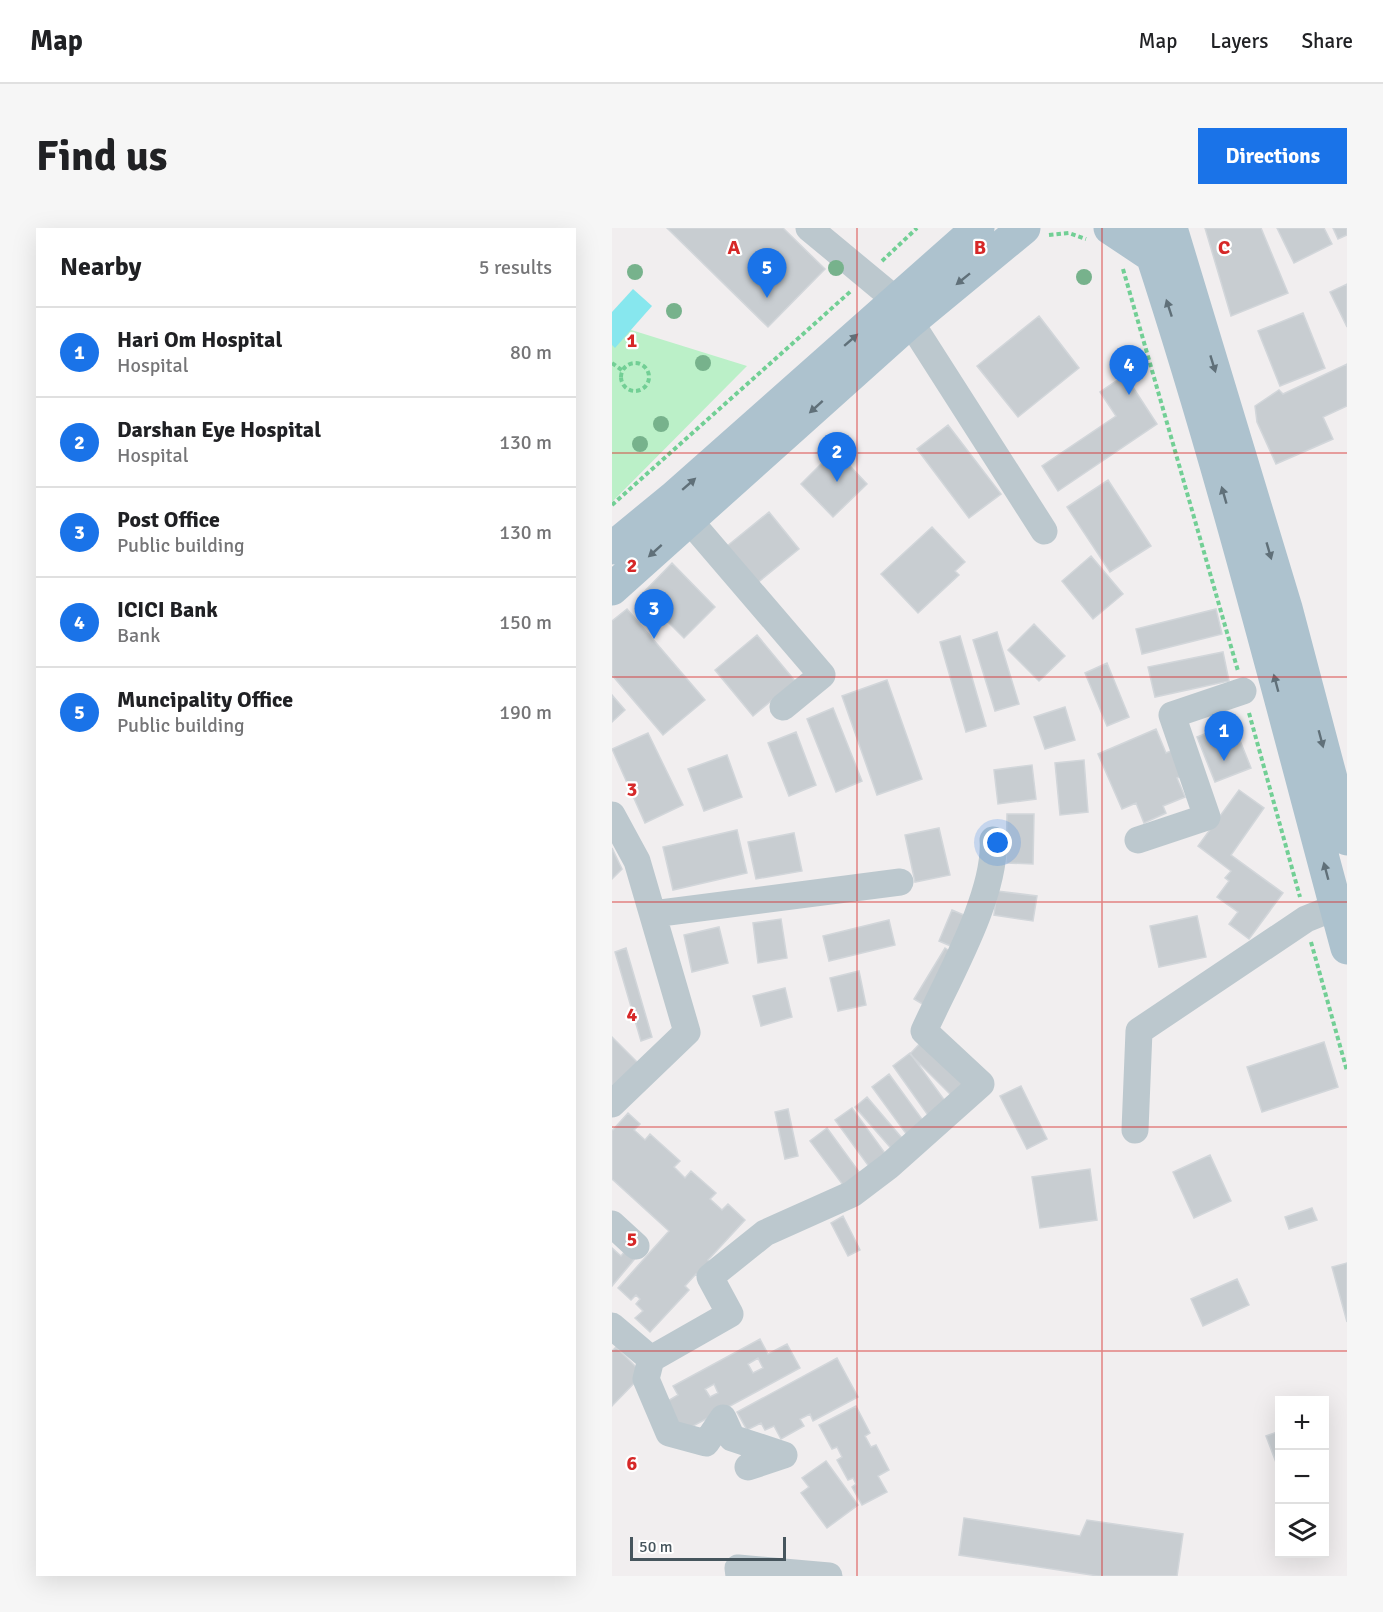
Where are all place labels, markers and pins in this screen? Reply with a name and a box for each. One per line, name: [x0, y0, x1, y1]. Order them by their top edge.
pin: 5: [748, 248, 786, 298]
pin: 4: [1110, 346, 1148, 395]
pin: 2: [818, 432, 856, 482]
pin: 3: [634, 590, 674, 639]
pin: 1: [1204, 712, 1244, 761]

